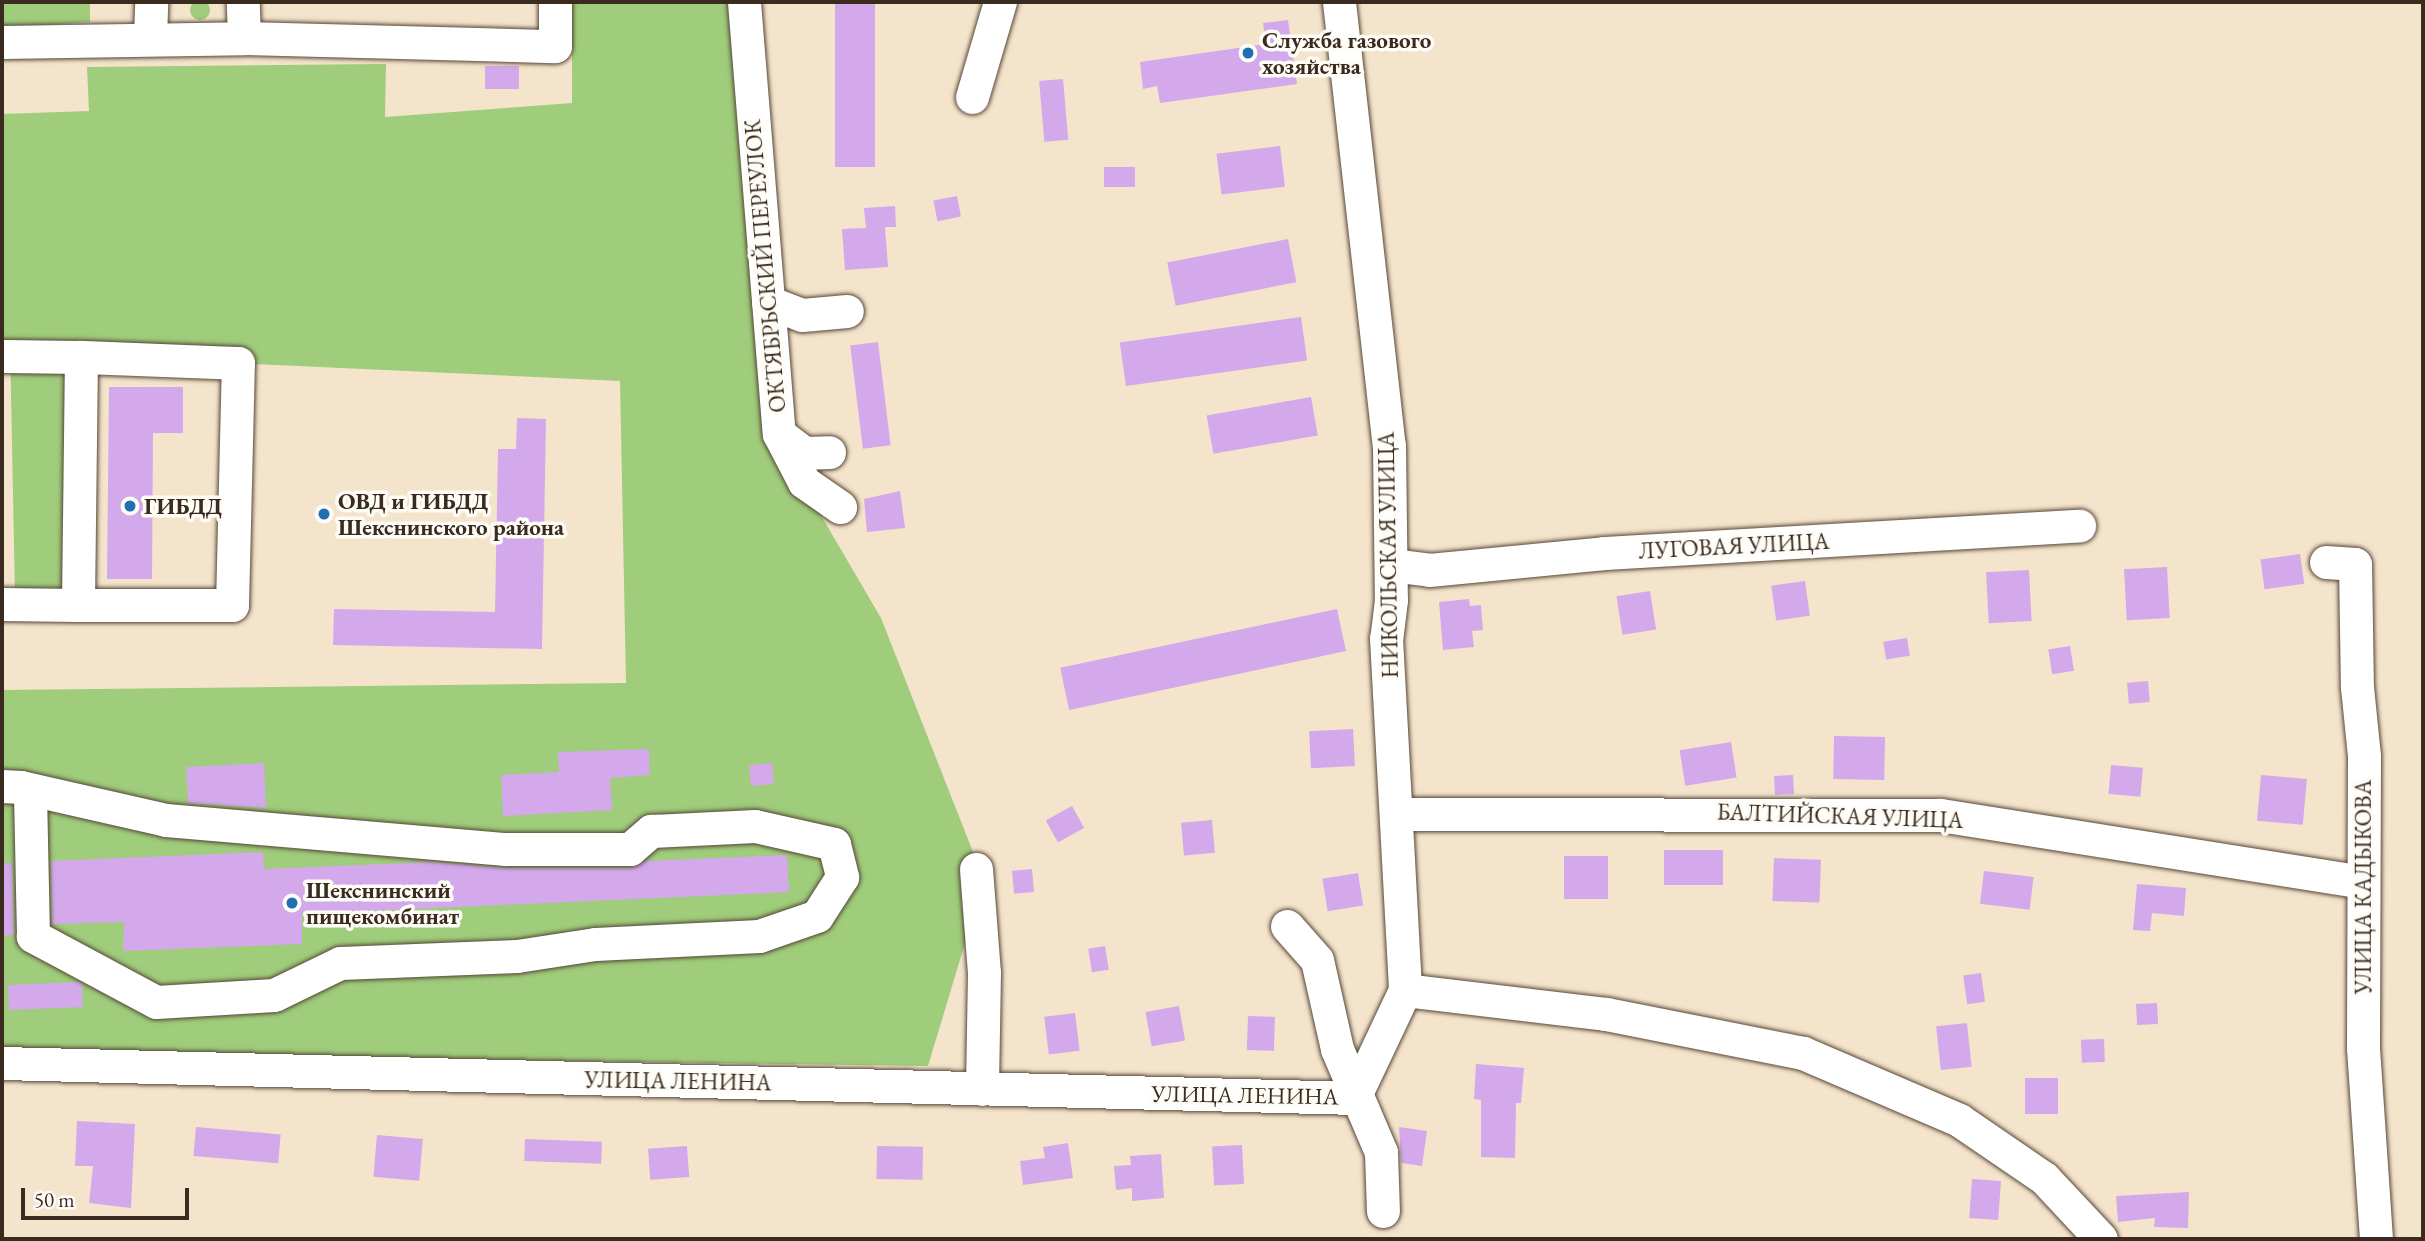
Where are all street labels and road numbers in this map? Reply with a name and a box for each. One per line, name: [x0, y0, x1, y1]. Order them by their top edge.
street label: ОКТЯБРЬСКИЙ ПЕРЕУЛОК: [738, 118, 792, 414]
street label: НИКОЛЬСКАЯ УЛИЦА: [1372, 431, 1404, 679]
street label: ЛУГОВАЯ УЛИЦА: [1638, 527, 1830, 565]
street label: УЛИЦА КАДЫКОВА: [2349, 780, 2377, 994]
street label: БАЛТИЙСКАЯ УЛИЦА: [1716, 798, 1964, 834]
street label: УЛИЦА ЛЕНИНА: [584, 1066, 772, 1096]
street label: УЛИЦА ЛЕНИНА: [1151, 1080, 1339, 1110]

